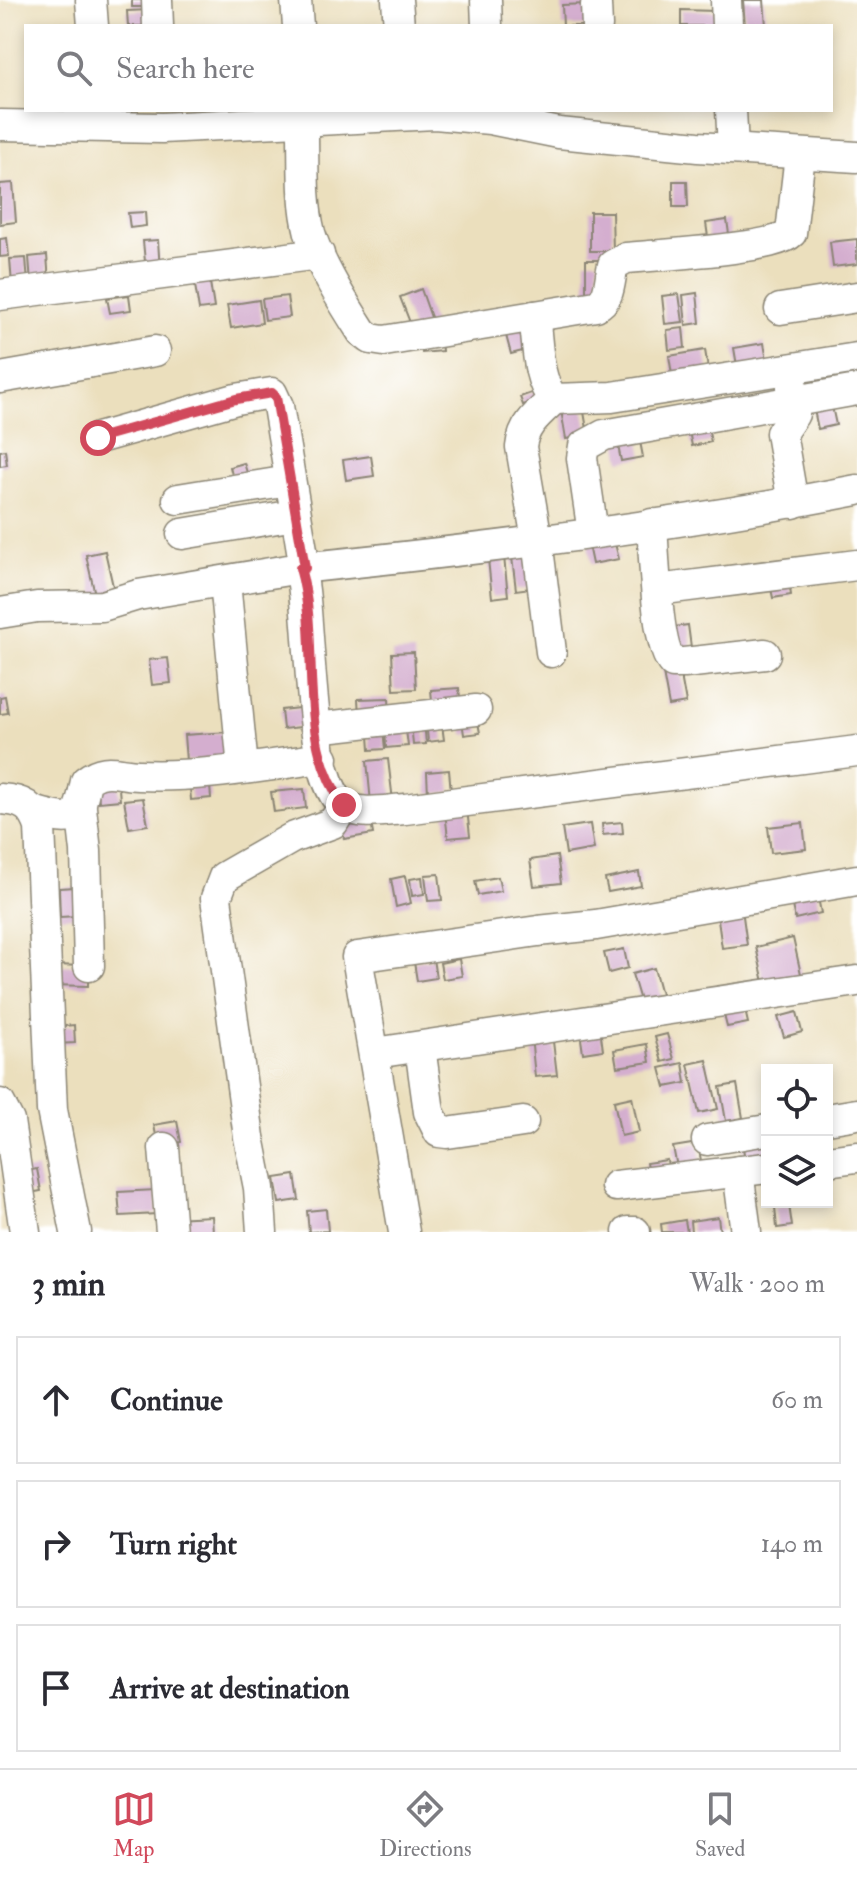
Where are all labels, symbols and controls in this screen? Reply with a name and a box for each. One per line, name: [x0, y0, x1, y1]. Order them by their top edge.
search box: [24, 24, 833, 112]
icon: search: [52, 46, 96, 90]
text: Search here: [116, 50, 255, 87]
route start: [80, 420, 116, 456]
route end: [326, 787, 362, 823]
map controls: [761, 1064, 833, 1208]
button: locate: [761, 1064, 833, 1136]
button: layers: [761, 1136, 833, 1208]
text: 3 min: [32, 1263, 105, 1306]
text: Walk · 200 m: [689, 1268, 825, 1300]
icon: ahead: [34, 1378, 78, 1422]
text: Continue: [110, 1382, 223, 1419]
text: 60 m: [771, 1384, 823, 1416]
icon: right: [34, 1522, 78, 1566]
text: Turn right: [110, 1526, 237, 1563]
text: 140 m: [761, 1528, 823, 1560]
icon: arrive: [34, 1666, 78, 1710]
text: Arrive at destination: [110, 1670, 350, 1707]
tab: Map: [112, 1787, 156, 1863]
tab: Directions: [379, 1787, 472, 1863]
tab: Saved: [695, 1787, 745, 1863]

